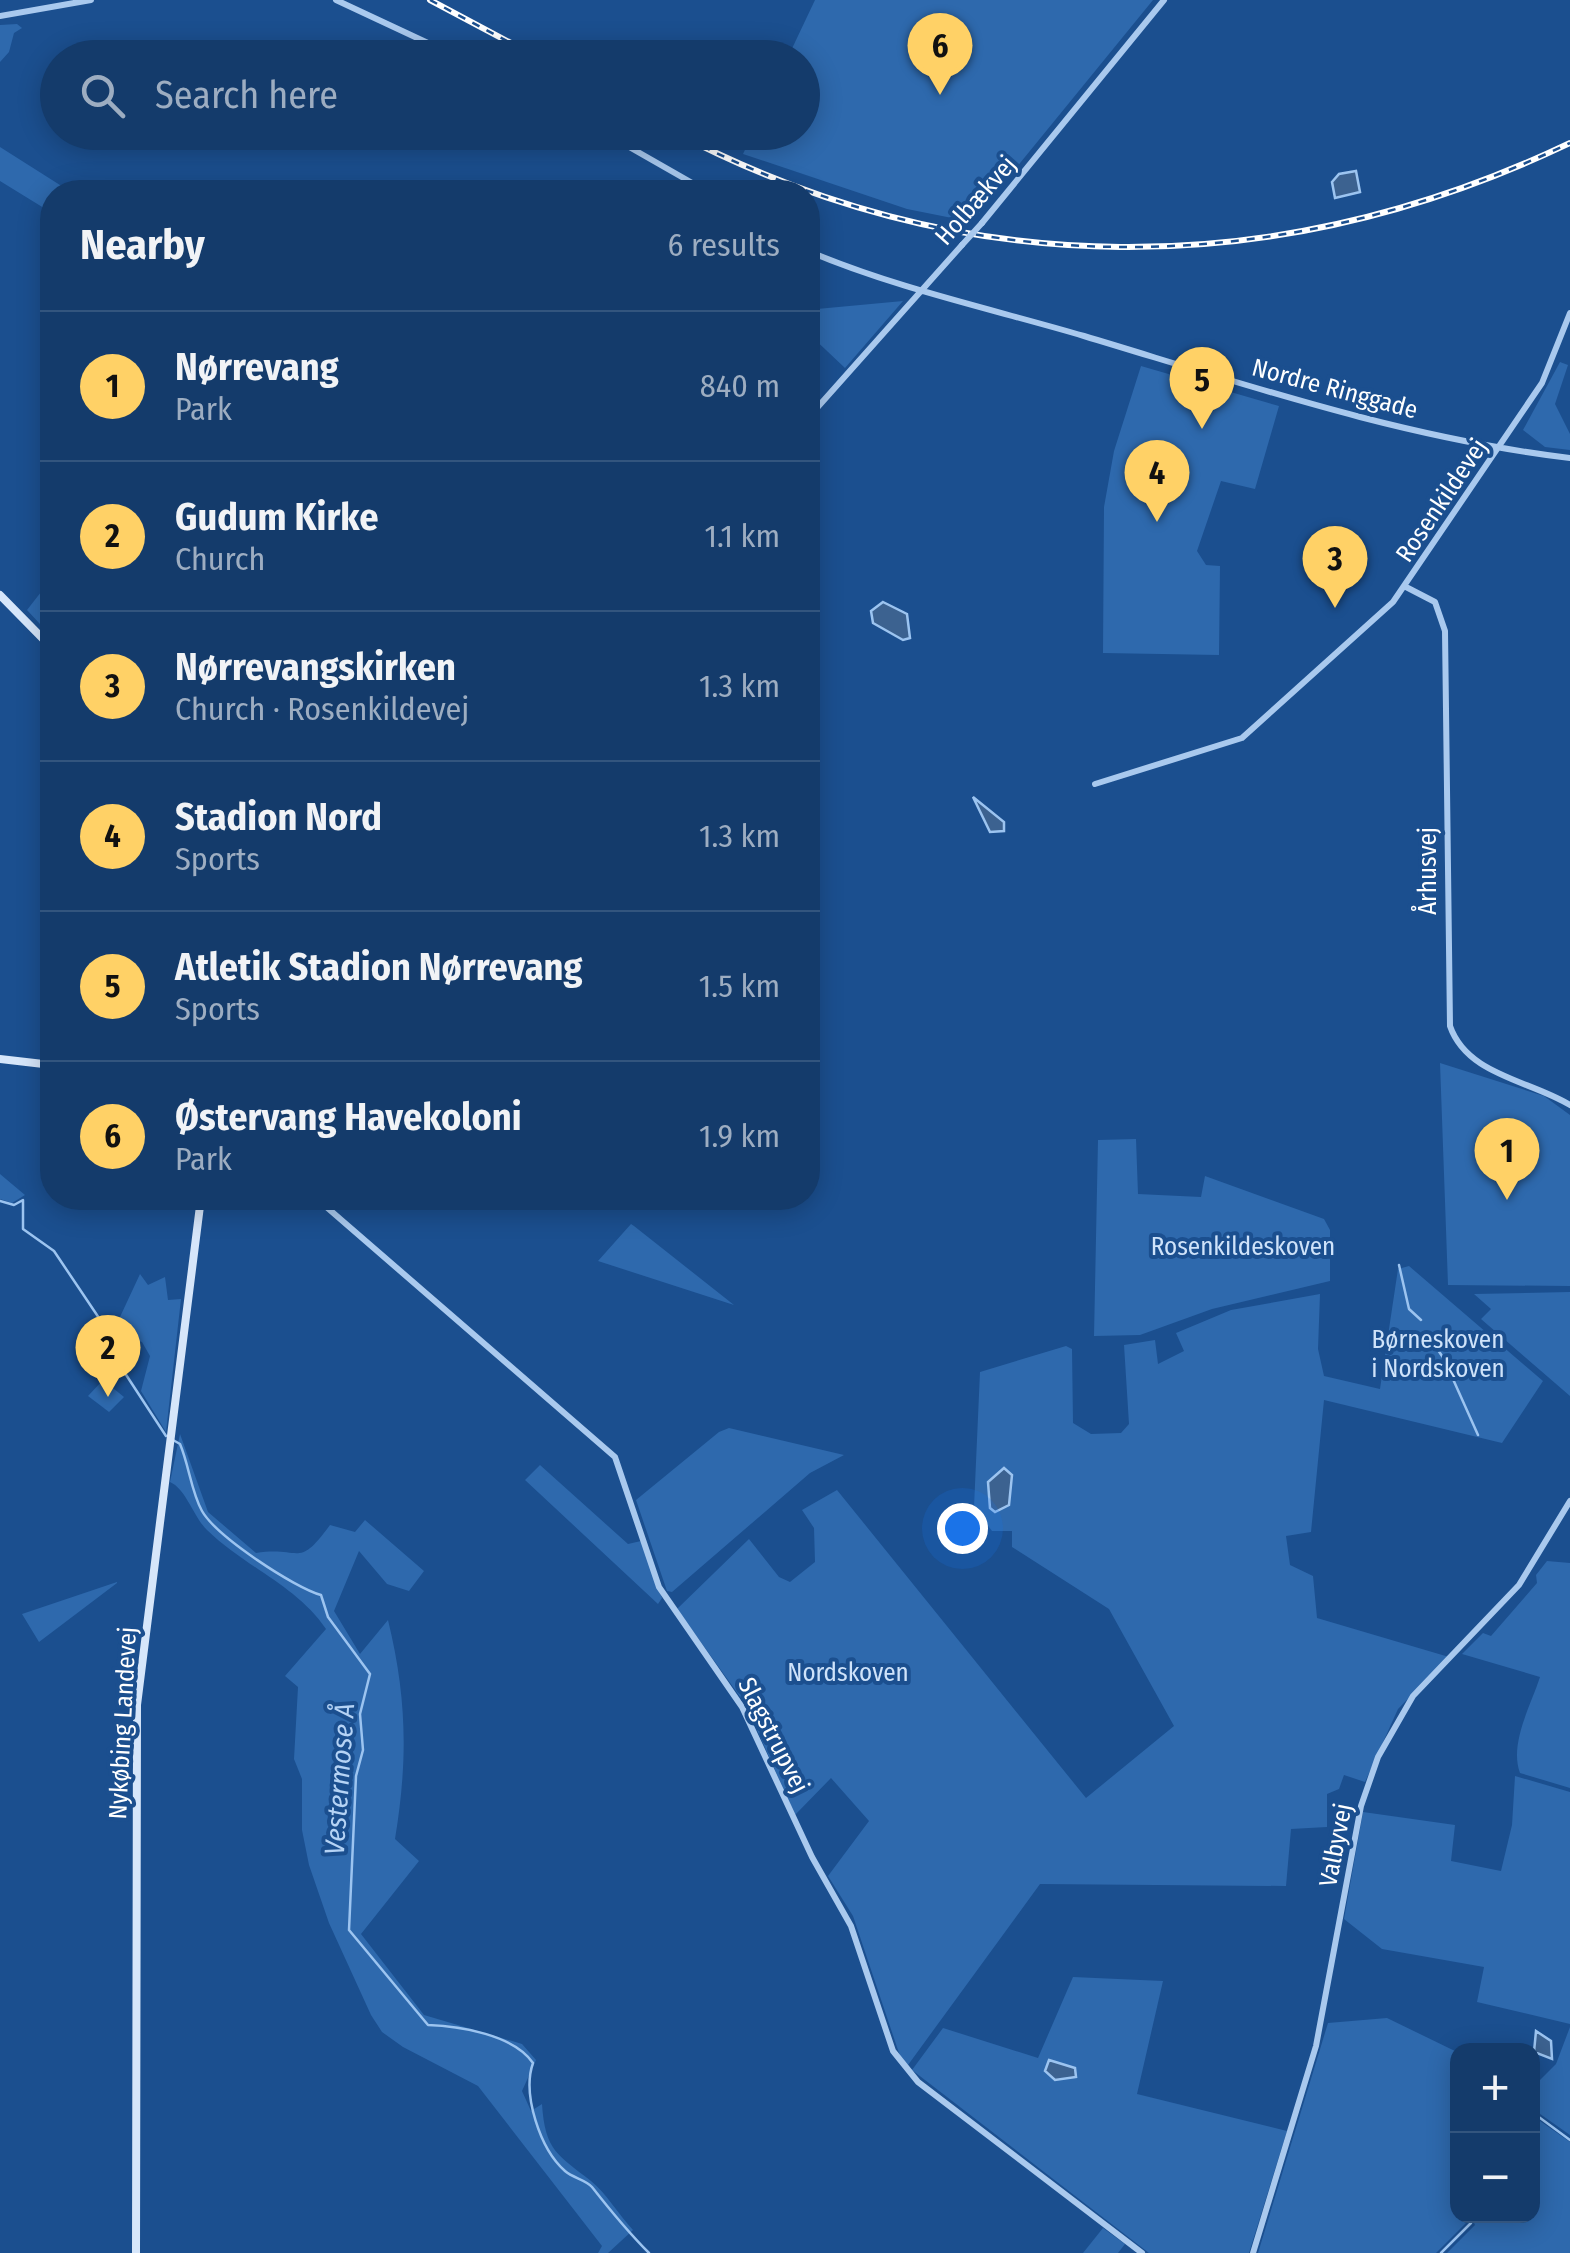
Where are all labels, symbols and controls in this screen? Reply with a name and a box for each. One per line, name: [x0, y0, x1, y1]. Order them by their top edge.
pin: 6: [908, 12, 972, 95]
search box: [40, 40, 820, 150]
icon: search: [75, 68, 130, 123]
text: Search here: [155, 72, 338, 118]
street label: Holbækvej: [929, 150, 1023, 251]
text: Nearby: [80, 220, 205, 270]
text: 6 results: [668, 226, 780, 264]
text: Nørrevang: [175, 344, 339, 390]
pin: 5: [1170, 346, 1234, 429]
street label: Nordre Ringgade: [1249, 352, 1421, 425]
text: 1: [106, 367, 119, 405]
text: 840 m: [700, 367, 780, 405]
text: Park: [175, 390, 232, 428]
street label: Rosenkildevej: [1390, 433, 1494, 568]
pin: 4: [1124, 440, 1190, 522]
text: Gudum Kirke: [175, 494, 378, 540]
text: 2: [105, 517, 120, 555]
text: 1.1 km: [704, 517, 780, 555]
pin: 3: [1302, 526, 1368, 608]
text: Church: [175, 540, 265, 578]
text: Nørrevangskirken: [175, 644, 456, 690]
text: 3: [105, 667, 120, 705]
text: 1.3 km: [699, 667, 780, 705]
text: Church · Rosenkildevej: [175, 690, 469, 728]
text: Stadion Nord: [175, 794, 382, 840]
text: 4: [104, 817, 121, 855]
text: 1.3 km: [699, 817, 780, 855]
street label: Århusvej: [1410, 827, 1443, 915]
text: Sports: [175, 840, 260, 878]
text: Atletik Stadion Nørrevang: [175, 944, 582, 990]
text: 5: [105, 967, 120, 1005]
text: 1.5 km: [699, 967, 780, 1005]
text: Sports: [175, 990, 260, 1028]
text: Østervang Havekoloni: [175, 1094, 522, 1140]
text: 6: [104, 1117, 121, 1155]
text: 1.9 km: [699, 1117, 780, 1155]
pin: 1: [1474, 1118, 1540, 1200]
text: Park: [175, 1140, 232, 1178]
park label: Rosenkildeskoven: [1151, 1232, 1335, 1262]
pin: 2: [76, 1314, 140, 1397]
park label: Børneskoven i Nordskoven: [1371, 1325, 1505, 1384]
your location: [937, 1503, 988, 1554]
street label: Nykøbing Landevej: [103, 1626, 143, 1820]
park label: Nordskoven: [787, 1658, 909, 1688]
street label: Slagstrupvej: [731, 1673, 815, 1798]
water label: Vestermose Å: [316, 1702, 361, 1856]
street label: Valbyvej: [1313, 1801, 1359, 1889]
map controls: [1450, 2043, 1540, 2223]
button: +: [1450, 2043, 1540, 2133]
button: −: [1450, 2133, 1540, 2223]

